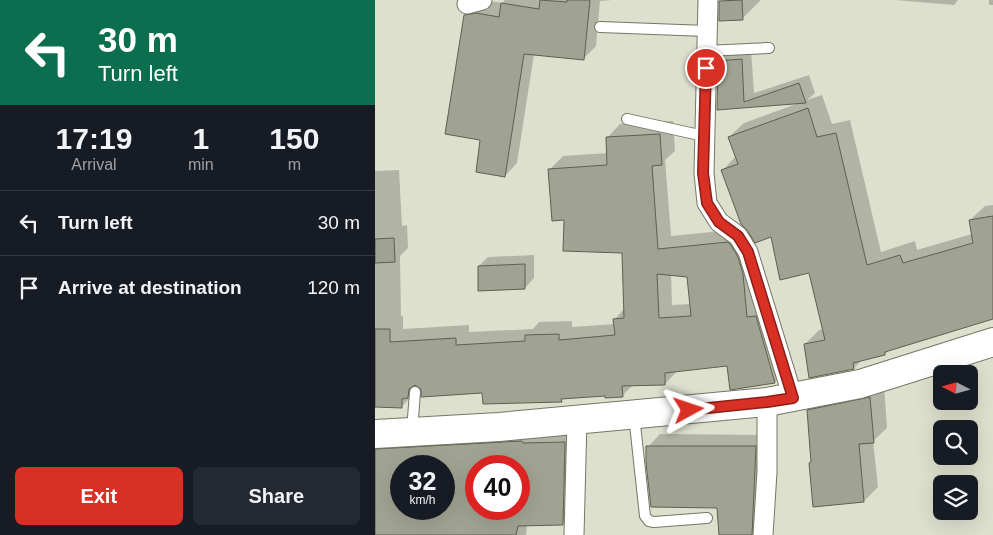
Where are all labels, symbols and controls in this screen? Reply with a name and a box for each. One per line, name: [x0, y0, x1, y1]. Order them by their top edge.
icon: left: [15, 20, 80, 85]
text: 30 m: [98, 20, 178, 59]
pin: [685, 47, 727, 89]
icon: arrive: [692, 54, 720, 82]
text: Turn left: [98, 61, 178, 86]
text: 17:19: [56, 122, 132, 155]
text: 1: [192, 122, 209, 155]
text: 150: [269, 122, 319, 155]
text: Arrival: [71, 156, 117, 173]
text: min: [188, 156, 214, 173]
text: m: [288, 156, 301, 173]
icon: left: [15, 209, 43, 237]
text: Turn left: [58, 212, 133, 233]
text: 30 m: [318, 212, 360, 233]
icon: arrive: [15, 274, 43, 302]
text: Arrive at destination: [58, 277, 242, 298]
text: 120 m: [307, 277, 360, 298]
north arrow: [933, 365, 977, 410]
map controls: [933, 365, 978, 520]
position arrow: [662, 383, 714, 435]
button: search: [933, 420, 978, 465]
speed limit sign: 40: [465, 455, 530, 520]
button: Exit: [15, 467, 183, 525]
button: Share: [193, 467, 360, 525]
text: 32: [409, 467, 436, 495]
button: layers: [933, 475, 978, 520]
text: km/h: [409, 493, 436, 507]

